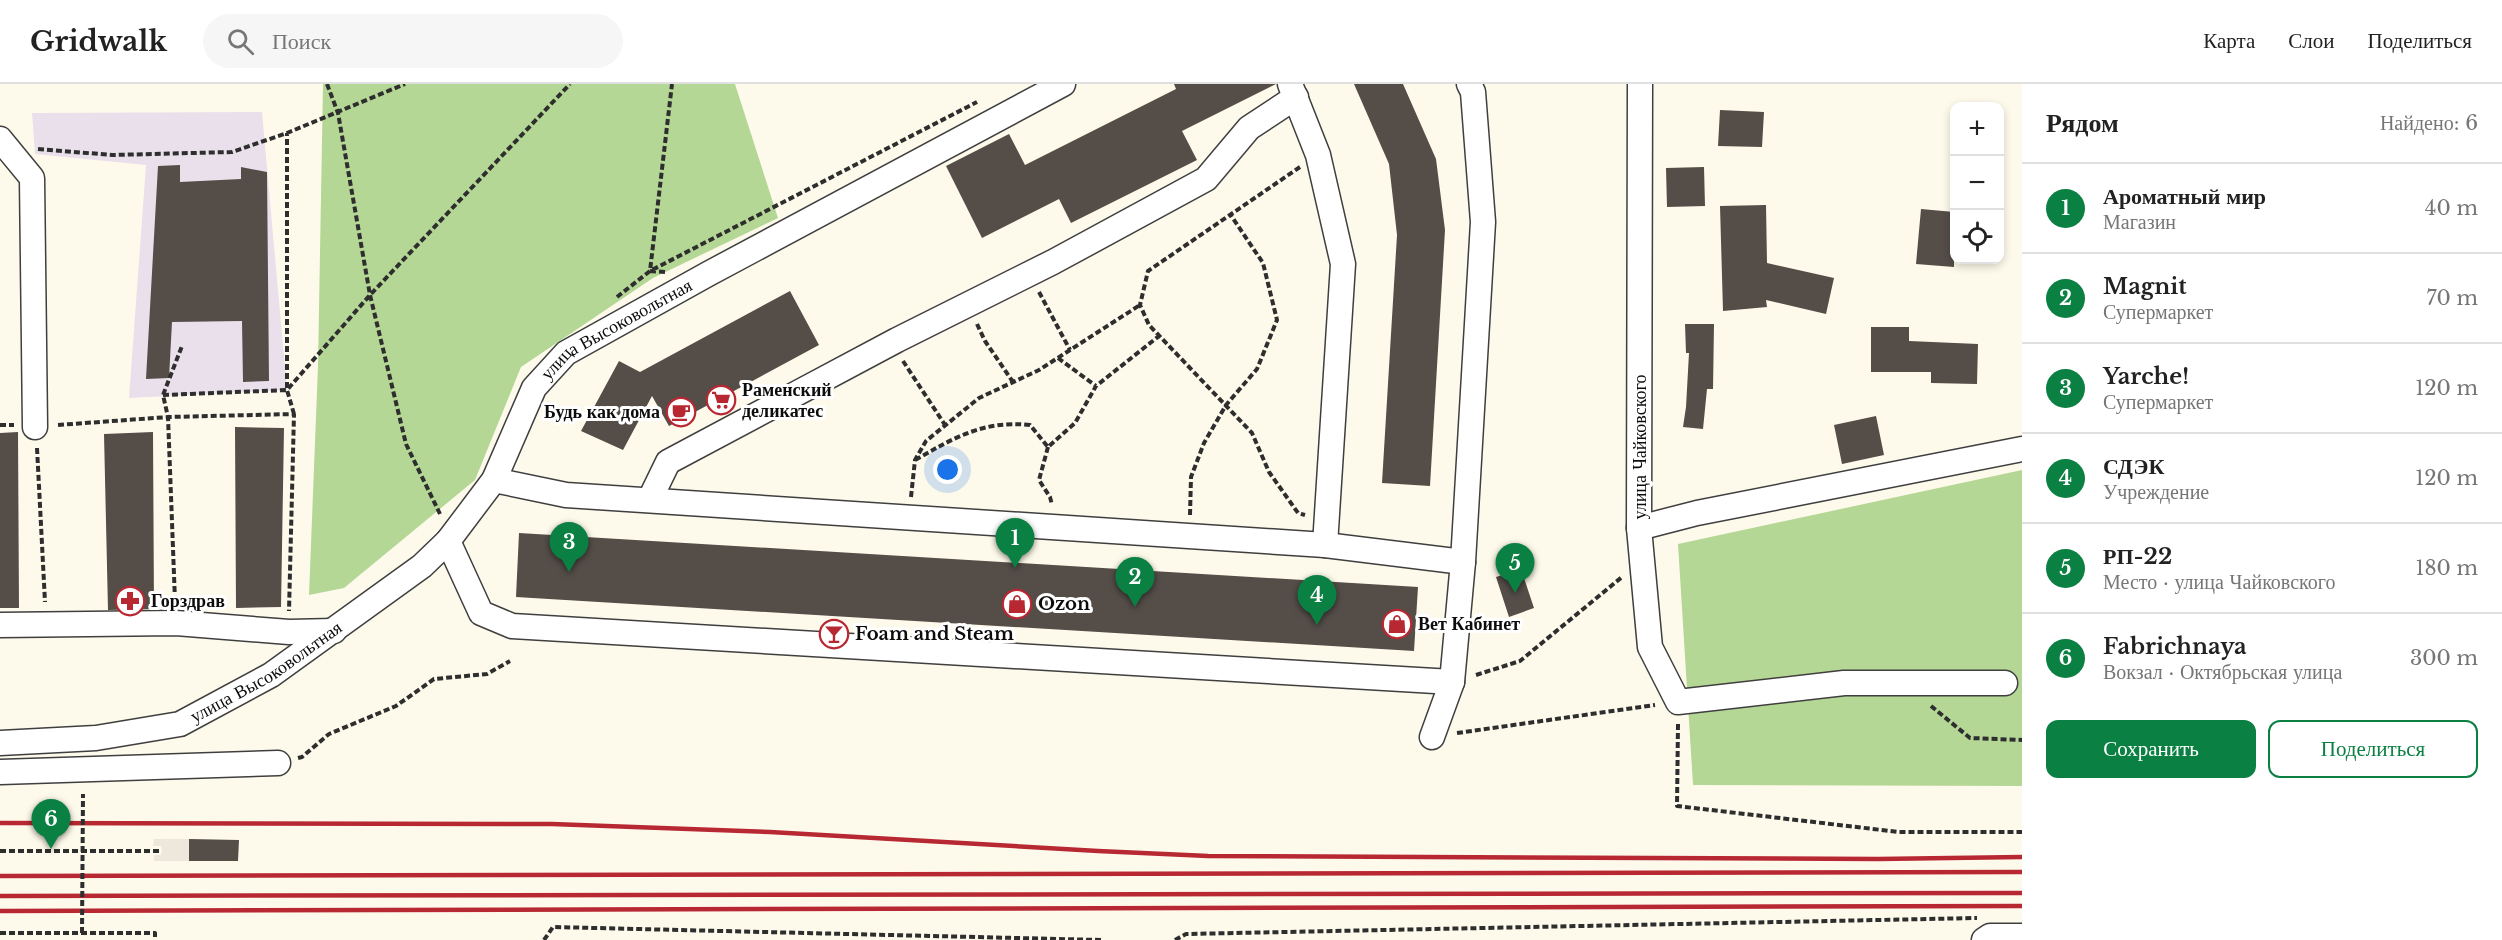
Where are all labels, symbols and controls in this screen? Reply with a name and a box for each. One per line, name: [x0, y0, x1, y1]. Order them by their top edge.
search box: [203, 14, 623, 68]
text: Gridwalk: [30, 24, 167, 59]
icon: search: [224, 25, 257, 58]
text: Поиск: [272, 28, 331, 55]
text: Карта: [2203, 28, 2255, 54]
text: Слои: [2288, 28, 2334, 54]
text: Поделиться: [2367, 28, 2472, 54]
map controls: [1950, 102, 2004, 264]
button: +: [1950, 102, 2004, 156]
text: Рядом: [2046, 107, 2119, 139]
text: Найдено: 6: [2380, 111, 2478, 135]
button: −: [1950, 156, 2004, 210]
text: Ароматный мир: [2103, 183, 2266, 210]
text: 1: [2061, 196, 2070, 220]
text: 40 m: [2425, 196, 2478, 220]
button: locate: [1950, 210, 2004, 264]
text: Магазин: [2103, 210, 2176, 234]
text: Magnit: [2103, 273, 2187, 300]
street label: улица Высоковольтная: [536, 274, 696, 385]
text: 2: [2059, 286, 2072, 310]
text: 70 m: [2426, 286, 2478, 310]
text: Супермаркет: [2103, 300, 2213, 324]
text: Yarche!: [2103, 363, 2189, 390]
street label: улица Чайковского: [1629, 375, 1651, 519]
text: 3: [2059, 376, 2072, 400]
text: 120 m: [2415, 376, 2478, 400]
place label: Раменский деликатес: [742, 379, 832, 422]
supermarket icon: Раменский деликатес: [705, 384, 737, 416]
text: Супермаркет: [2103, 390, 2213, 414]
cafe icon: Будь как дома: [665, 396, 697, 428]
place label: Будь как дома: [544, 401, 660, 423]
text: СДЭК: [2103, 453, 2164, 480]
your location: [933, 455, 962, 484]
text: 4: [2059, 466, 2072, 490]
text: 120 m: [2415, 466, 2478, 490]
text: Учреждение: [2103, 480, 2209, 504]
pin: 1: [996, 518, 1034, 568]
pin: 3: [550, 522, 588, 572]
text: РП-22: [2103, 543, 2172, 570]
pin: 5: [1496, 544, 1534, 593]
text: 5: [2060, 556, 2071, 580]
text: 180 m: [2415, 556, 2478, 580]
pin: 2: [1116, 558, 1154, 607]
text: Место · улица Чайковского: [2103, 570, 2335, 594]
pin: 4: [1298, 576, 1336, 625]
pharmacy icon: Горздрав: [114, 585, 146, 617]
shop icon: Ozon: [1001, 588, 1033, 620]
place label: Горздрав: [151, 590, 225, 612]
place label: Ozon: [1038, 593, 1090, 615]
shop icon: Вет Кабинет: [1381, 608, 1413, 640]
place label: Вет Кабинет: [1418, 613, 1520, 635]
street label: улица Высоковольтная: [186, 616, 346, 727]
bar icon: Foam and Steam: [818, 618, 850, 650]
place label: Foam and Steam: [855, 623, 1014, 645]
text: Fabrichnaya: [2103, 633, 2247, 660]
text: 6: [2059, 646, 2072, 670]
text: 300 m: [2410, 646, 2478, 670]
text: Вокзал · Октябрьская улица: [2103, 660, 2342, 684]
button: Сохранить: [2046, 720, 2256, 778]
button: Поделиться: [2268, 720, 2478, 778]
pin: 6: [32, 800, 70, 849]

